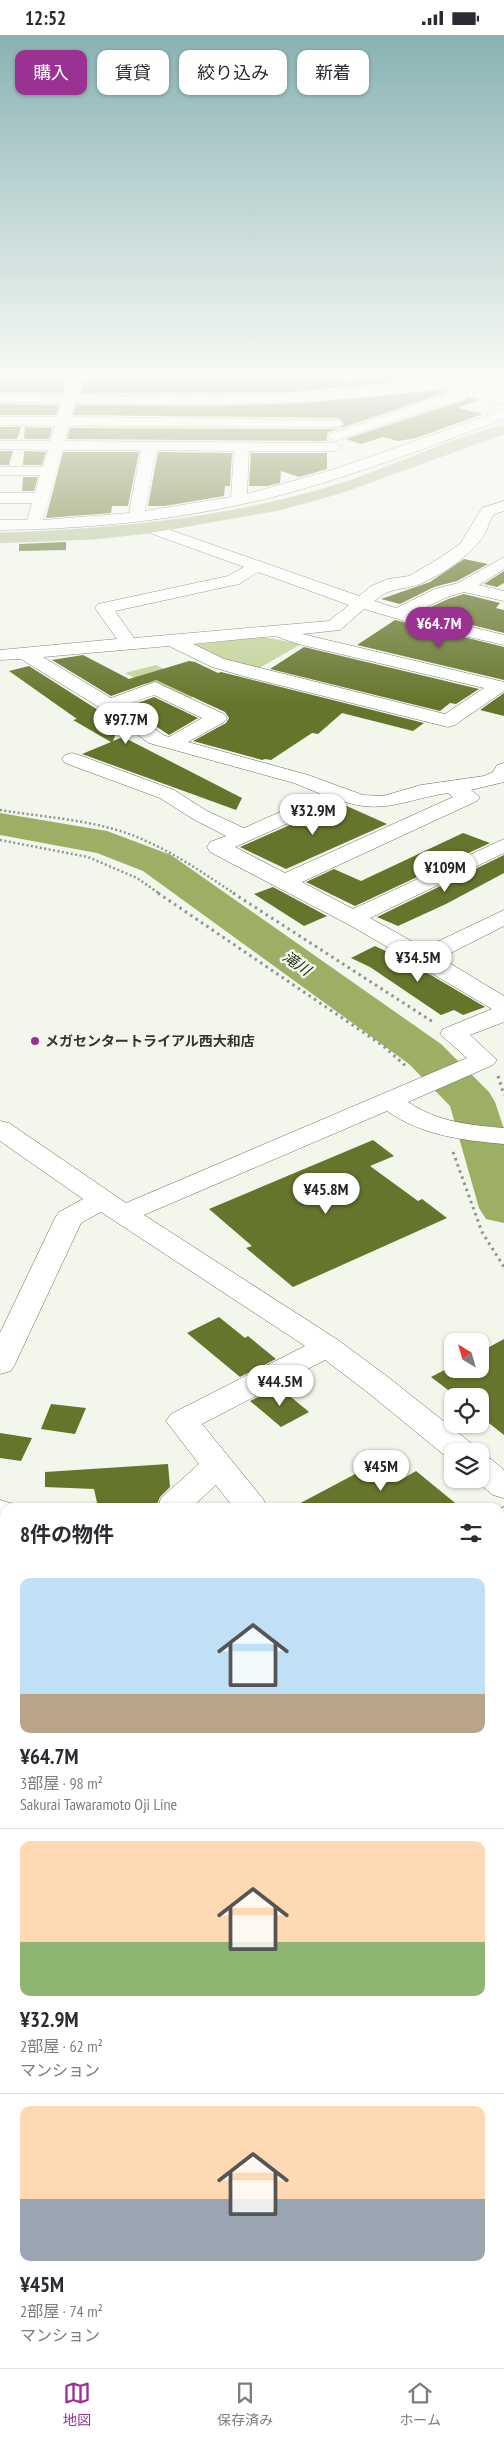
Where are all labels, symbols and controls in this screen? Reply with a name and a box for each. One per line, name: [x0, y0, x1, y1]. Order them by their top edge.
text: 12:52: [25, 6, 66, 30]
chip: 購入: [15, 50, 87, 95]
chip: 賃貸: [97, 50, 169, 95]
chip: 絞り込み: [179, 50, 287, 95]
chip: 新着: [297, 50, 369, 95]
pin: ¥64.7M: [398, 607, 480, 649]
text: ¥64.7M: [417, 613, 461, 633]
pin: ¥97.7M: [85, 703, 167, 745]
text: ¥97.7M: [104, 709, 148, 729]
pin: ¥32.9M: [272, 793, 354, 836]
text: ¥32.9M: [291, 800, 335, 820]
pin: ¥109M: [410, 851, 480, 893]
text: ¥109M: [424, 857, 466, 877]
pin: ¥34.5M: [377, 941, 459, 983]
water label: 滝川: [279, 947, 316, 981]
text: ¥34.5M: [396, 947, 440, 967]
place label: メガセンタートライアル西大和店: [45, 1032, 255, 1050]
marker: メガセンタートライアル西大和店: [29, 1035, 41, 1047]
pin: ¥45.8M: [285, 1173, 367, 1215]
text: ¥45.8M: [304, 1179, 348, 1199]
north arrow: [444, 1333, 489, 1377]
map controls: [444, 1333, 489, 1488]
pin: ¥44.5M: [239, 1365, 321, 1407]
text: ¥44.5M: [258, 1371, 302, 1391]
button: locate: [444, 1388, 489, 1433]
button: layers: [444, 1443, 489, 1488]
pin: ¥45M: [351, 1449, 411, 1492]
text: ¥45M: [364, 1456, 398, 1476]
icon: filters: [457, 1519, 485, 1547]
text: 8件の物件: [20, 1521, 114, 1548]
icon: home: [208, 1610, 298, 1700]
text: ¥64.7M: [20, 1743, 79, 1770]
text: 3部屋 · 98 m²: [20, 1773, 103, 1793]
text: Sakurai Tawaramoto Oji Line: [20, 1794, 177, 1814]
icon: home: [208, 1874, 298, 1964]
text: ¥32.9M: [20, 2006, 79, 2033]
text: 2部屋 · 62 m²: [20, 2036, 103, 2056]
text: マンション: [20, 2060, 100, 2080]
icon: home: [208, 2139, 298, 2229]
text: ¥45M: [20, 2271, 64, 2298]
text: 2部屋 · 74 m²: [20, 2301, 103, 2321]
text: マンション: [20, 2325, 100, 2345]
tab: 地図: [63, 2379, 91, 2429]
tab: 保存済み: [217, 2379, 273, 2429]
tab: ホーム: [399, 2379, 441, 2429]

